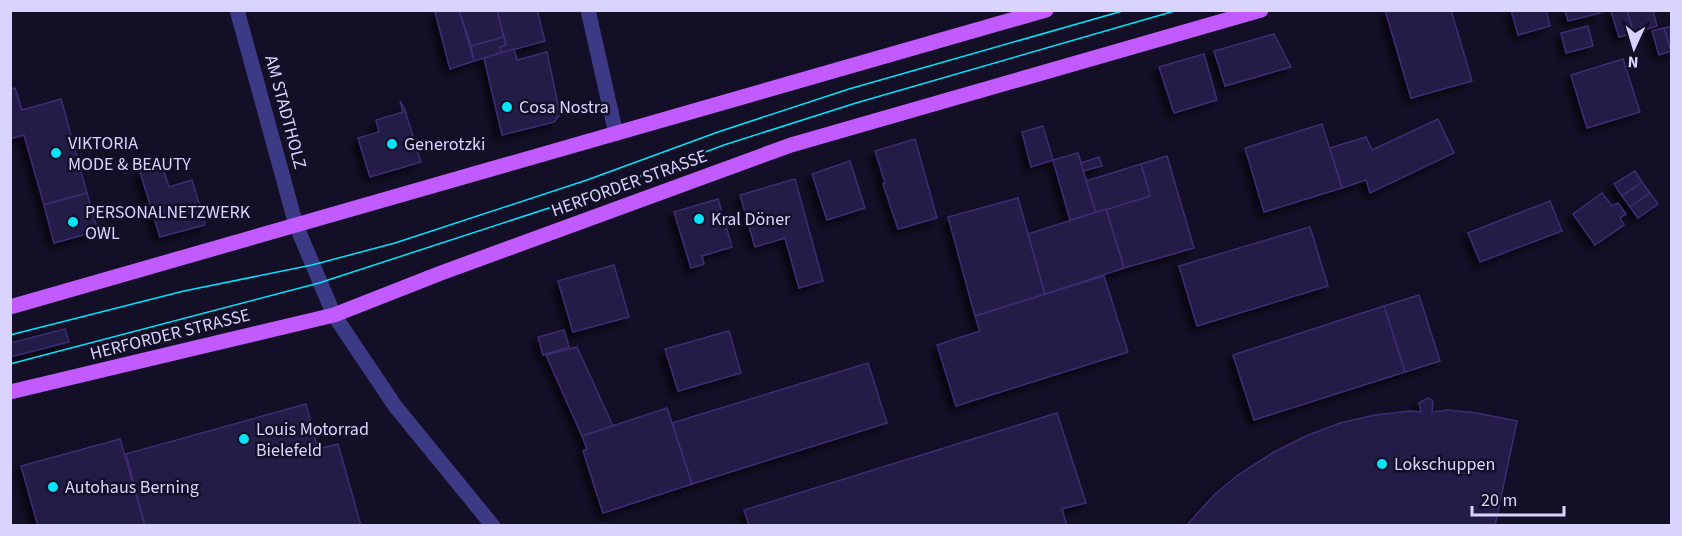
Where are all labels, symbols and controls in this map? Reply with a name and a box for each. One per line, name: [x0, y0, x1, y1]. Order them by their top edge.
north arrow: [1604, 18, 1664, 78]
text: N: [1627, 51, 1639, 73]
street label: AM STADTHOLZ: [258, 52, 313, 172]
place label: Cosa Nostra: [519, 95, 609, 120]
marker: Cosa Nostra: [500, 100, 514, 114]
place label: VIKTORIA MODE & BEAUTY: [68, 131, 191, 177]
place label: Generotzki: [404, 132, 485, 157]
marker: Generotzki: [385, 137, 399, 151]
street label: HERFORDER STRASSE: [548, 144, 711, 223]
marker: VIKTORIA MODE & BEAUTY: [49, 146, 63, 160]
place label: PERSONALNETZWERK OWL: [85, 200, 251, 246]
place label: Kral Döner: [711, 207, 791, 232]
marker: Kral Döner: [692, 212, 706, 226]
marker: PERSONALNETZWERK OWL: [66, 215, 80, 229]
street label: HERFORDER STRASSE: [87, 303, 253, 366]
place label: Louis Motorrad Bielefeld: [256, 417, 369, 463]
marker: Louis Motorrad Bielefeld: [237, 432, 251, 446]
place label: Lokschuppen: [1394, 452, 1495, 477]
marker: Lokschuppen: [1375, 457, 1389, 471]
place label: Autohaus Berning: [65, 475, 199, 500]
scale bar: [1472, 479, 1564, 517]
marker: Autohaus Berning: [46, 480, 60, 494]
text: 20 m: [1481, 488, 1517, 513]

